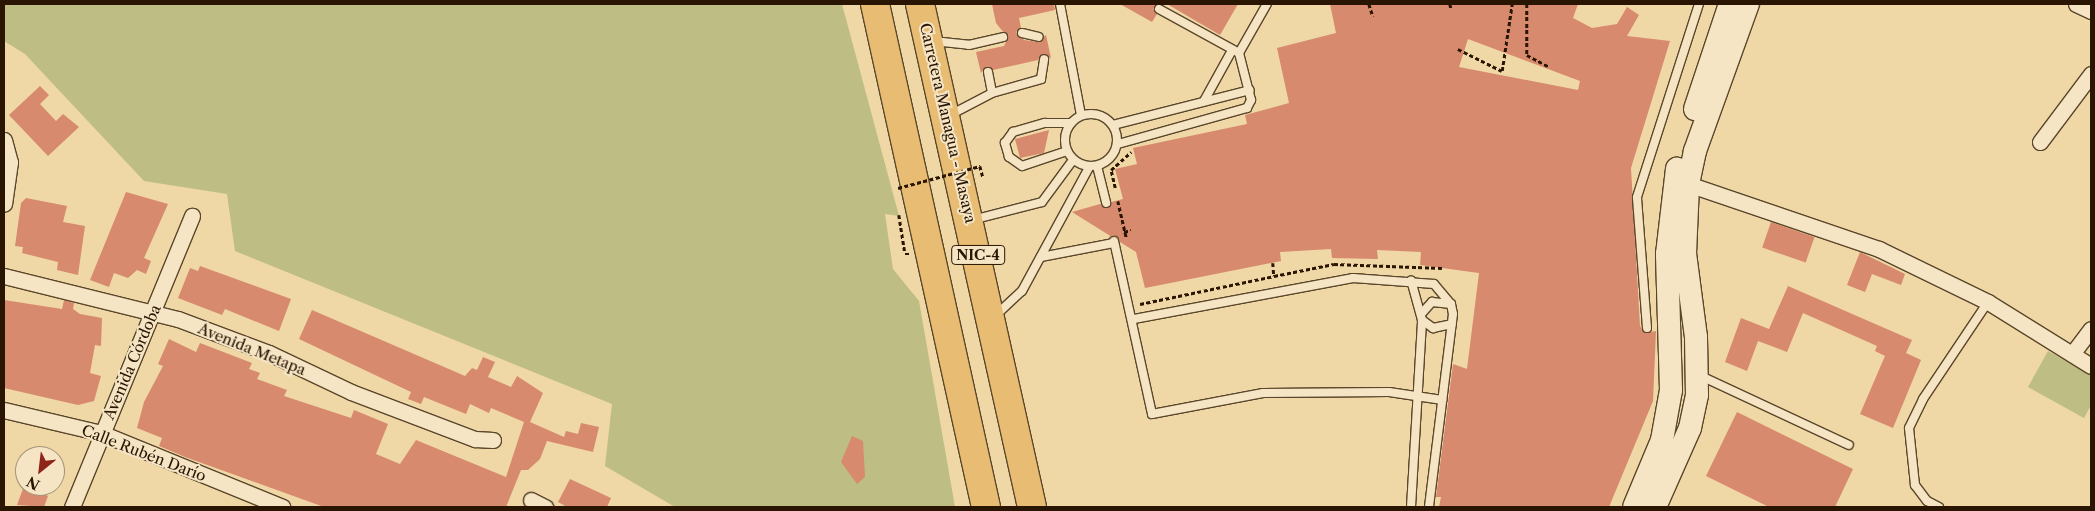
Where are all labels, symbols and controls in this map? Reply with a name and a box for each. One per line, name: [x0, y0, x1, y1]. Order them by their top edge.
street label: Carretera Managua - Masaya: [916, 21, 980, 225]
road number: NIC-4: [950, 244, 1006, 266]
street label: Avenida Córdoba: [100, 302, 164, 422]
street label: Avenida Metapa: [195, 319, 309, 379]
street label: Calle Rubén Darío: [79, 421, 209, 485]
north arrow: [15, 446, 65, 496]
text: N: [24, 472, 43, 494]

